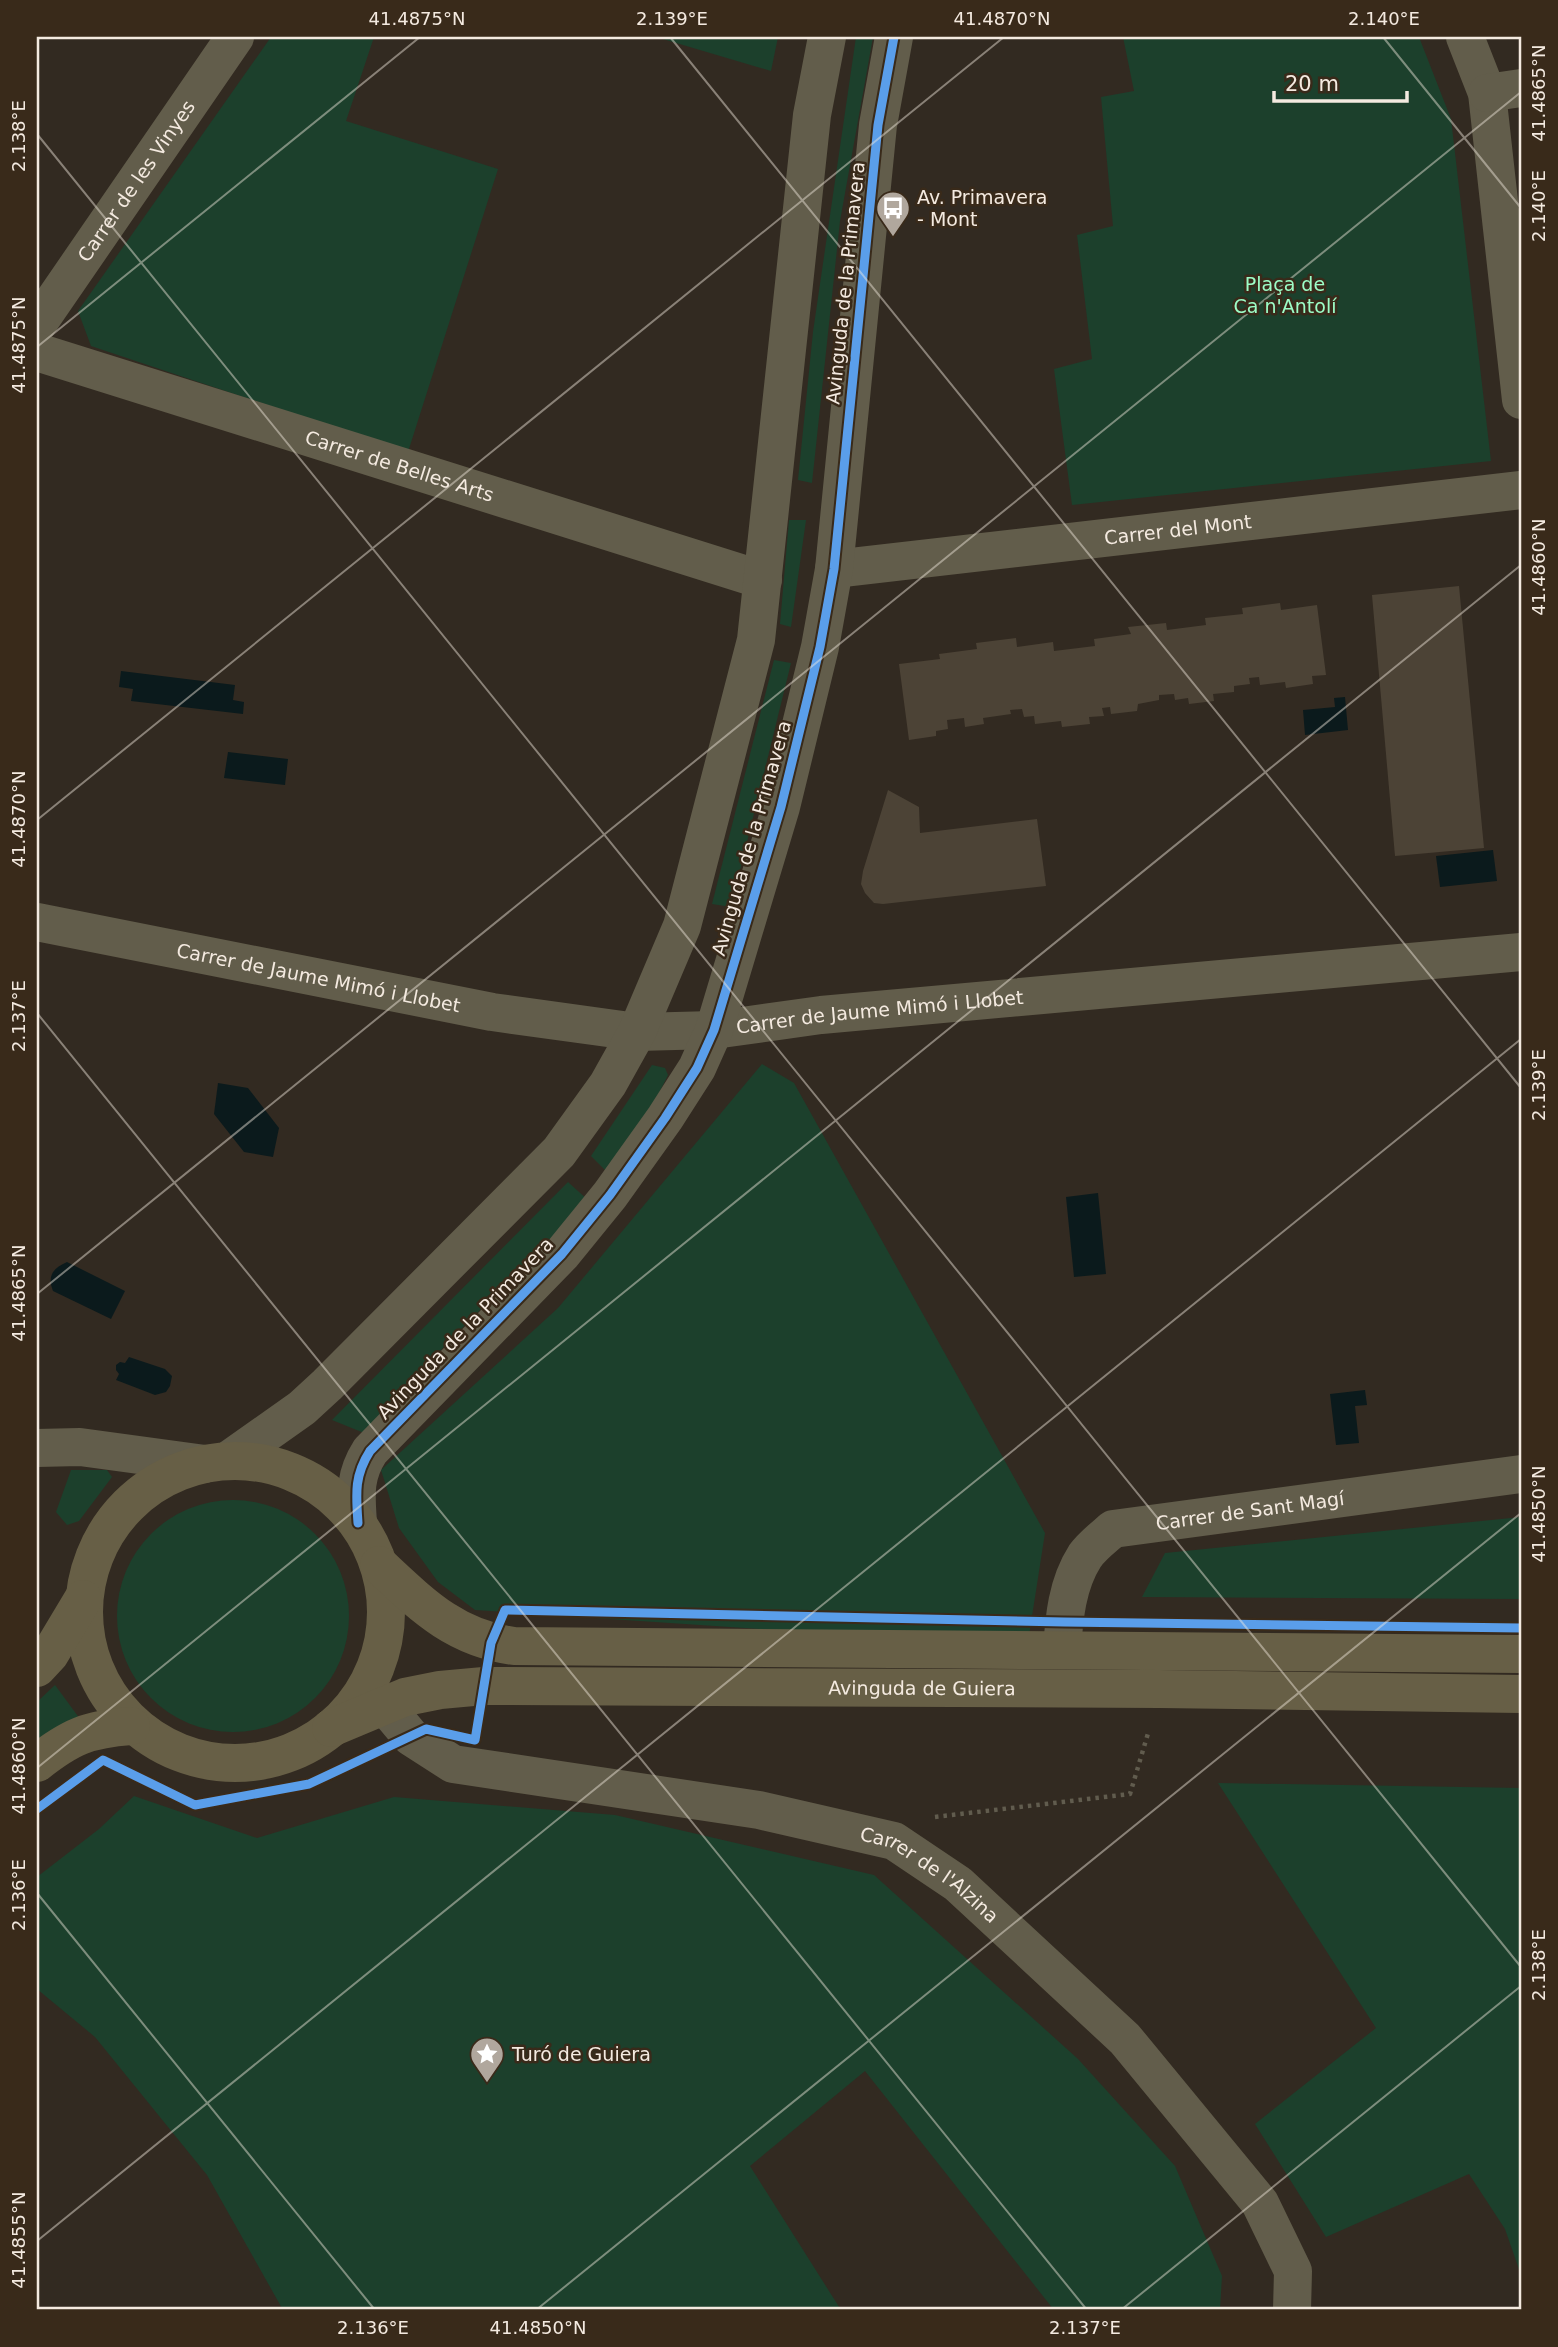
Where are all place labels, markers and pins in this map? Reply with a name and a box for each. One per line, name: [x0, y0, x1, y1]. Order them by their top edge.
place label: Av. Primavera - Mont: [917, 186, 1048, 230]
bus stop icon: Av. Primavera - Mont: [874, 189, 912, 238]
place icon: Turó de Guiera: [468, 2035, 506, 2084]
place label: Turó de Guiera: [511, 2043, 651, 2065]

